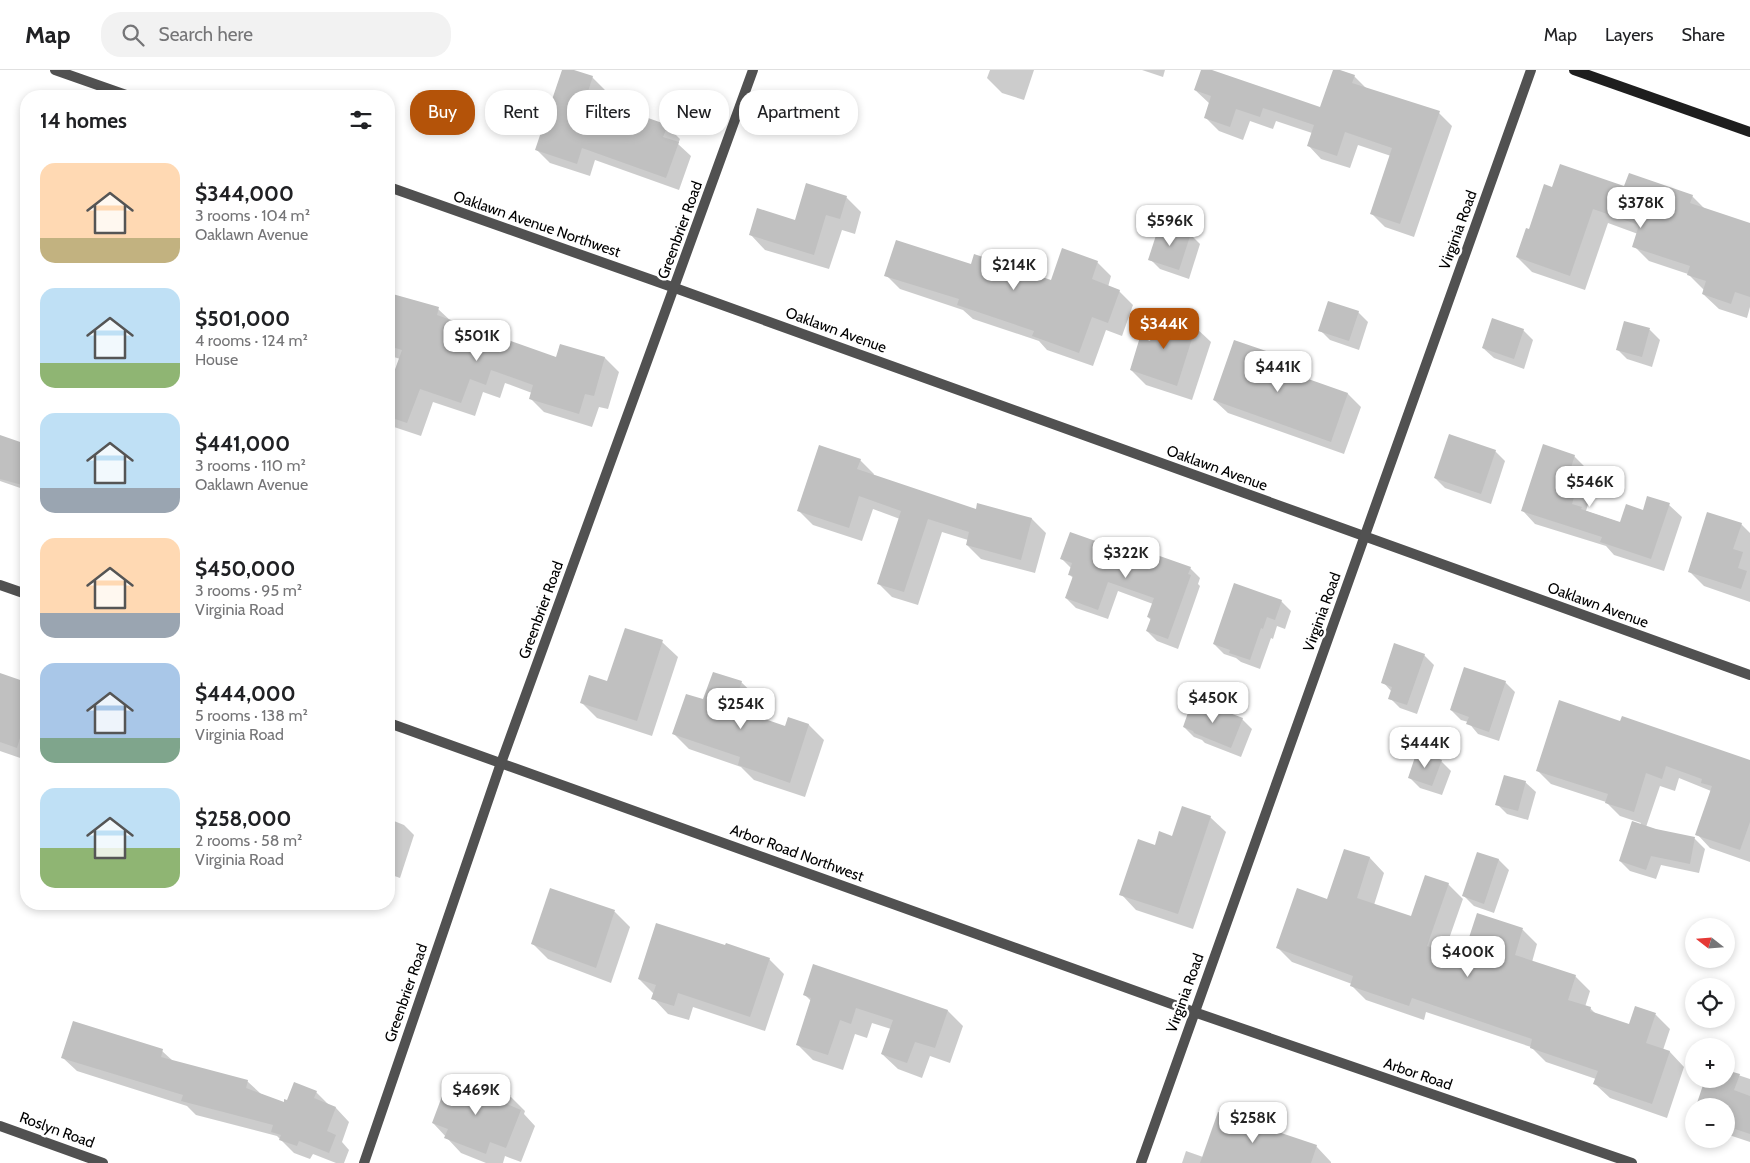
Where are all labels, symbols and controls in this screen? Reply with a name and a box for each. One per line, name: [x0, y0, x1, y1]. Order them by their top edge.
search box: [101, 12, 451, 57]
text: Map: [25, 20, 71, 49]
icon: search: [119, 21, 147, 49]
text: Search here: [159, 23, 253, 46]
text: Map: [1544, 24, 1577, 46]
text: Layers: [1605, 24, 1654, 46]
text: Share: [1682, 24, 1725, 46]
chip: Buy: [410, 90, 475, 135]
chip: Rent: [485, 90, 557, 135]
chip: Filters: [567, 90, 649, 135]
chip: New: [659, 90, 729, 135]
chip: Apartment: [739, 90, 858, 135]
icon: filters: [347, 106, 375, 134]
text: 14 homes: [40, 108, 127, 133]
street label: Greenbrier Road: [654, 179, 706, 281]
text: $344,000: [195, 181, 294, 206]
icon: home: [80, 183, 140, 243]
pin: $378K: [1606, 186, 1676, 229]
street label: Oaklawn Avenue Northwest: [451, 187, 623, 261]
street label: Virginia Road: [1435, 188, 1481, 272]
text: $378K: [1618, 193, 1664, 212]
pin: $596K: [1135, 204, 1205, 247]
text: 3 rooms · 104 m²: [195, 206, 310, 225]
text: $596K: [1147, 211, 1193, 230]
text: Oaklawn Avenue: [195, 225, 308, 244]
pin: $214K: [979, 248, 1049, 291]
text: $214K: [992, 255, 1036, 274]
street label: Oaklawn Avenue: [783, 303, 889, 357]
text: $501,000: [195, 306, 290, 331]
icon: home: [80, 308, 140, 368]
pin: $344K: [1129, 308, 1199, 350]
text: $344K: [1140, 314, 1188, 333]
pin: $501K: [442, 320, 512, 362]
text: $501K: [454, 326, 500, 345]
text: 4 rooms · 124 m²: [195, 331, 308, 350]
text: House: [195, 350, 238, 369]
pin: $441K: [1243, 350, 1313, 393]
text: $441K: [1256, 357, 1300, 376]
text: $441,000: [195, 431, 290, 456]
icon: home: [80, 433, 140, 493]
street label: Oaklawn Avenue: [1164, 441, 1270, 495]
text: 3 rooms · 110 m²: [195, 456, 306, 475]
pin: $546K: [1555, 466, 1625, 508]
text: $546K: [1567, 472, 1613, 491]
text: Oaklawn Avenue: [195, 475, 308, 494]
pin: $322K: [1091, 536, 1161, 579]
text: $322K: [1104, 543, 1148, 562]
text: $450,000: [195, 556, 295, 581]
icon: home: [80, 558, 140, 618]
street label: Greenbrier Road: [515, 559, 567, 661]
street label: Virginia Road: [1299, 570, 1345, 654]
street label: Oaklawn Avenue: [1545, 578, 1651, 632]
text: 3 rooms · 95 m²: [195, 581, 302, 600]
text: Virginia Road: [195, 600, 284, 619]
text: $444,000: [195, 681, 295, 706]
pin: $450K: [1178, 682, 1248, 724]
icon: home: [80, 683, 140, 743]
pin: $254K: [706, 688, 776, 730]
text: $450K: [1188, 688, 1238, 707]
text: $254K: [718, 694, 764, 713]
text: 5 rooms · 138 m²: [195, 706, 308, 725]
text: Virginia Road: [195, 725, 284, 744]
pin: $444K: [1390, 726, 1460, 769]
text: $444K: [1400, 733, 1450, 752]
text: $258,000: [195, 806, 291, 831]
icon: home: [80, 808, 140, 868]
street label: Arbor Road Northwest: [728, 820, 866, 886]
text: 2 rooms · 58 m²: [195, 831, 302, 850]
text: Virginia Road: [195, 850, 284, 869]
north arrow: [1685, 918, 1735, 968]
map controls: [1685, 918, 1735, 1148]
pin: $400K: [1433, 936, 1503, 978]
street label: Greenbrier Road: [381, 941, 431, 1045]
text: $400K: [1442, 942, 1494, 961]
street label: Virginia Road: [1162, 951, 1208, 1035]
button: locate: [1685, 978, 1735, 1028]
button: +: [1685, 1038, 1735, 1088]
street label: Arbor Road: [1381, 1054, 1455, 1094]
pin: $469K: [441, 1074, 511, 1116]
text: $469K: [452, 1080, 500, 1099]
button: −: [1685, 1098, 1735, 1148]
pin: $258K: [1218, 1102, 1288, 1144]
street label: Roslyn Road: [17, 1108, 97, 1152]
text: $258K: [1230, 1108, 1276, 1127]

